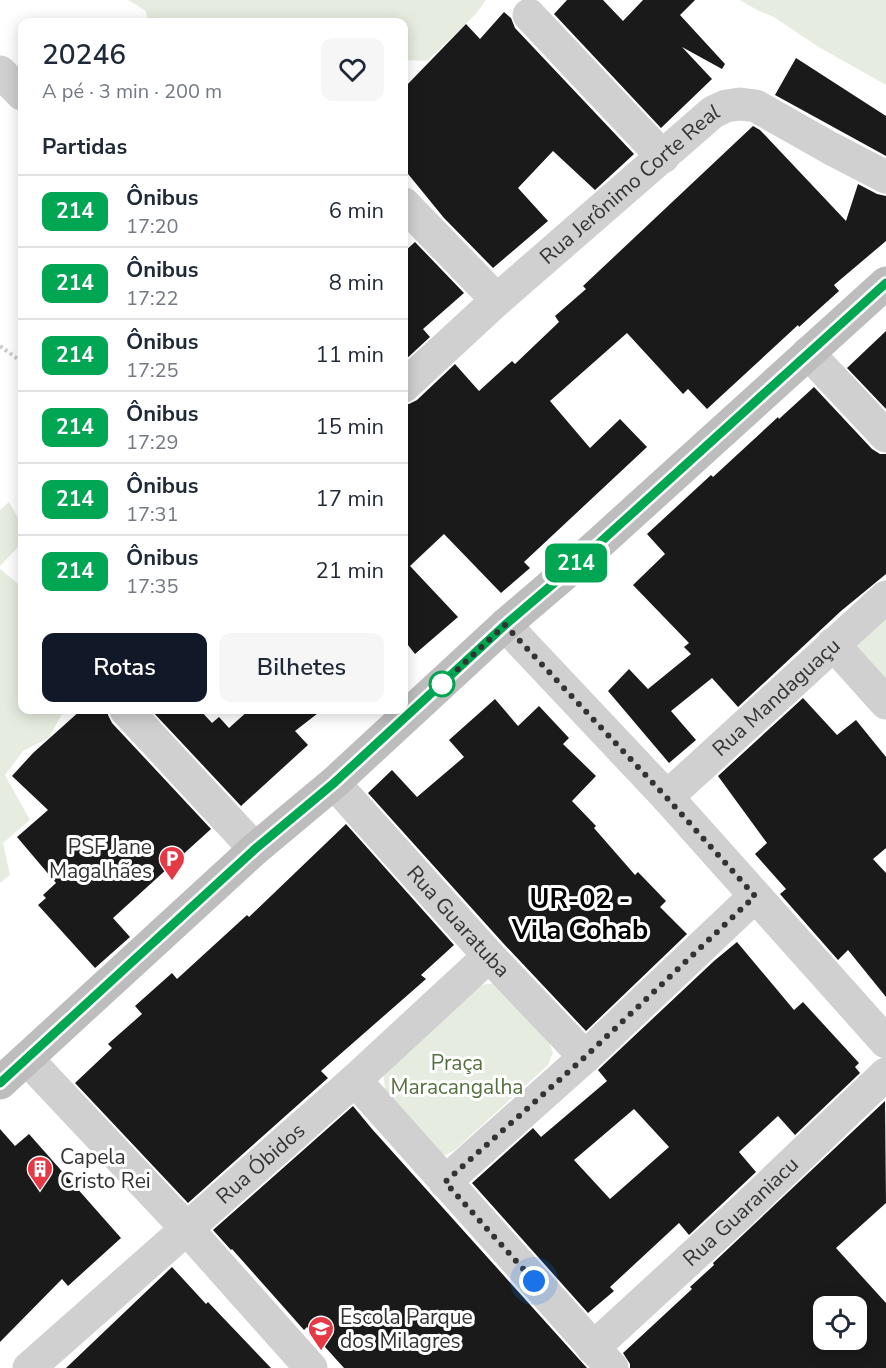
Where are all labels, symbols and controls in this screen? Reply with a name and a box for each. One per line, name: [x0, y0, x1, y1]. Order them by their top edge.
text: 20246: [42, 36, 126, 74]
button: heart: [321, 38, 384, 101]
text: A pé · 3 min · 200 m: [42, 78, 222, 105]
street label: Rua Jerônimo Corte Real: [534, 97, 724, 271]
text: Partidas: [42, 132, 127, 162]
text: Ônibus: [126, 183, 198, 213]
text: 6 min: [329, 196, 384, 226]
text: 214: [56, 197, 94, 225]
text: 17:20: [126, 213, 179, 240]
text: Ônibus: [126, 255, 198, 285]
text: 8 min: [329, 268, 384, 298]
text: 214: [56, 269, 94, 297]
text: 17:22: [126, 285, 179, 312]
text: Ônibus: [126, 327, 198, 357]
text: 11 min: [316, 340, 384, 370]
text: 214: [56, 341, 94, 369]
text: 17:25: [126, 357, 179, 384]
text: Ônibus: [126, 399, 198, 429]
text: 15 min: [316, 412, 384, 442]
text: 214: [56, 413, 94, 441]
text: 17:29: [126, 429, 179, 456]
text: Ônibus: [126, 471, 198, 501]
text: 17 min: [316, 484, 384, 514]
text: 214: [56, 485, 94, 513]
text: 17:31: [126, 501, 179, 528]
text: Ônibus: [126, 543, 198, 573]
line badge: 214: [542, 544, 610, 582]
text: 214: [557, 549, 595, 577]
text: 21 min: [316, 556, 384, 586]
text: 214: [56, 557, 94, 585]
text: 17:35: [126, 573, 179, 600]
street label: Rua Mandaguaçu: [706, 632, 846, 763]
button: Rotas: [42, 633, 207, 702]
button: Bilhetes: [219, 633, 384, 702]
unlabelled marker: [429, 671, 455, 697]
place label: PSF Jane Magalhães: [49, 833, 152, 885]
parking icon: PSF Jane Magalhães: [157, 844, 187, 882]
street label: Rua Guaratuba: [400, 859, 516, 983]
district label: UR-02 - Vila Cohab: [511, 881, 648, 949]
park label: Praça Maracangalha: [390, 1049, 524, 1101]
street label: Rua Óbidos: [210, 1117, 311, 1210]
place label: Capela Cristo Rei: [60, 1143, 151, 1195]
street label: Rua Guaraniacu: [677, 1151, 805, 1273]
building icon: Capela Cristo Rei: [25, 1154, 55, 1192]
your location: [519, 1266, 549, 1296]
map controls: [813, 1296, 867, 1350]
button: locate: [813, 1296, 867, 1350]
place label: Escola Parque dos Milagres: [340, 1303, 473, 1355]
school or university icon: Escola Parque dos Milagres: [306, 1314, 336, 1352]

